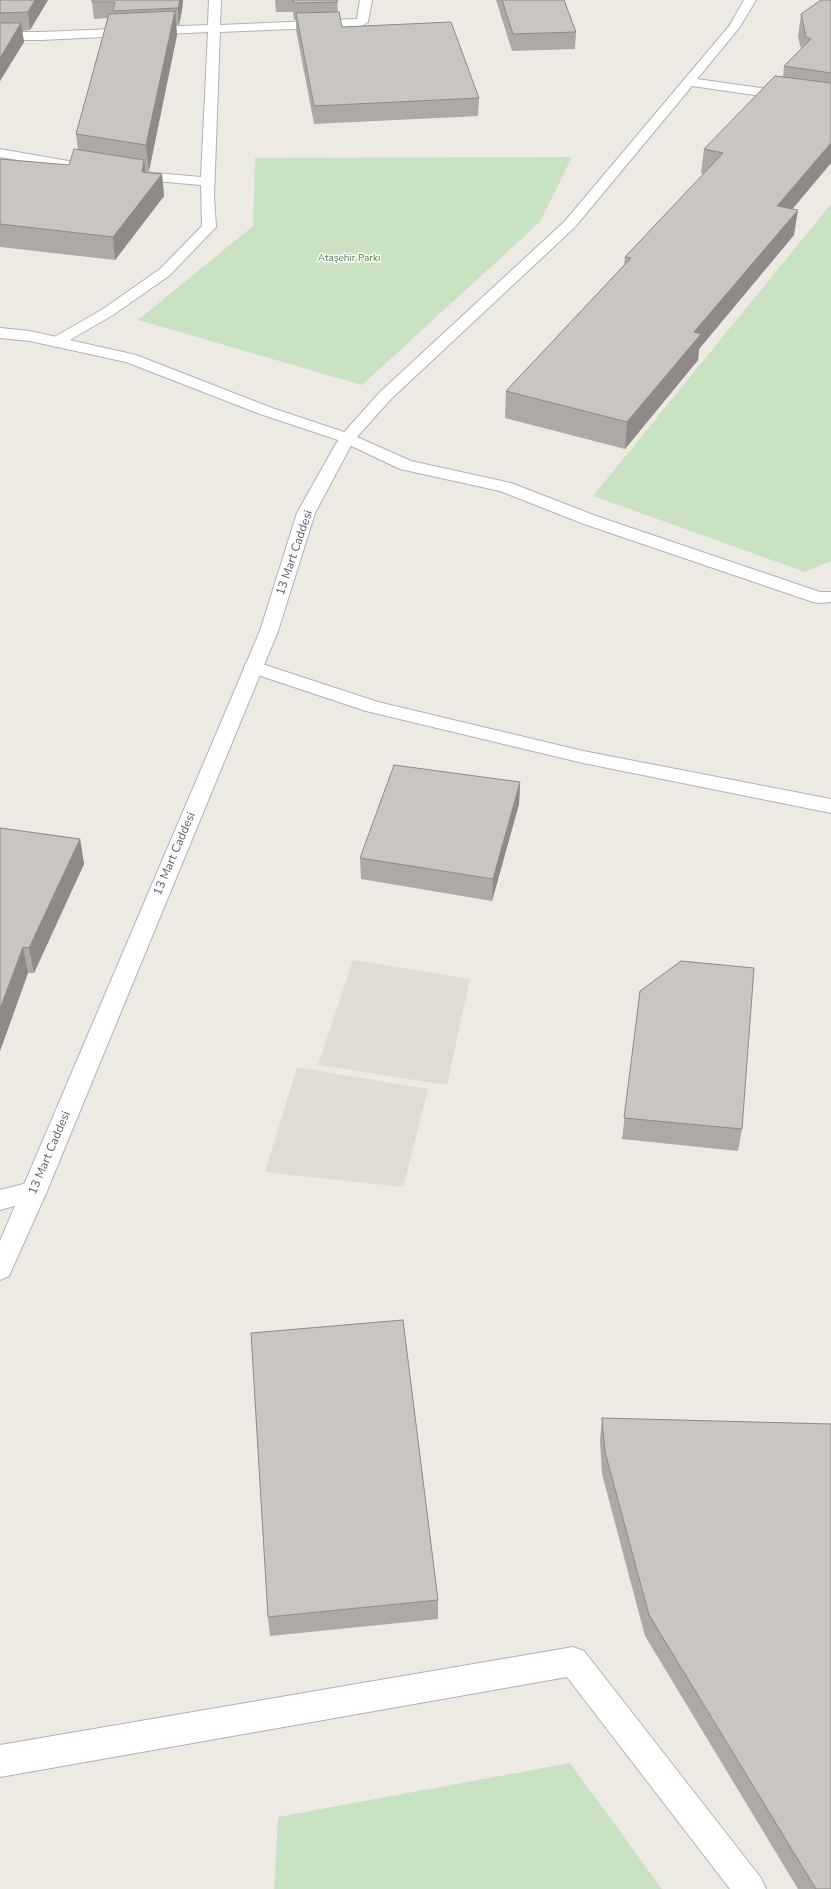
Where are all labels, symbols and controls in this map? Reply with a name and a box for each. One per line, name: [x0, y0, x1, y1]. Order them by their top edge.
park label: Ataşehir Parkı: [318, 253, 380, 265]
street label: 13 Mart Caddesi: [274, 508, 316, 598]
street label: 13 Mart Caddesi: [151, 810, 199, 898]
street label: 13 Mart Caddesi: [26, 1109, 74, 1197]

